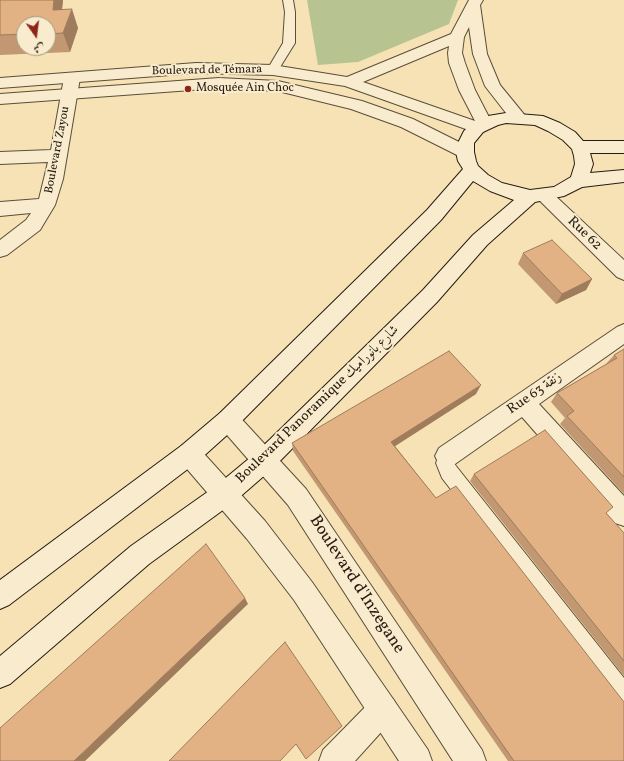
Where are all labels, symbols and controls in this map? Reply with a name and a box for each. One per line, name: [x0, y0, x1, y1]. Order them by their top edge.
north arrow: [16, 16, 56, 56]
text: ش: [32, 39, 46, 56]
street label: Boulevard de Témara: [152, 63, 262, 79]
place label: Mosquée Ain Choc: [196, 82, 294, 96]
marker: Mosquée Ain Choc: [183, 84, 193, 94]
street label: Boulevard Zayou: [42, 105, 74, 195]
street label: Rue 62: [563, 214, 605, 254]
street label: Boulevard Panoramique شارع بانوراميك: [233, 322, 403, 488]
street label: Rue 63 زنقة: [505, 369, 565, 419]
street label: Boulevard d'Inzegane: [304, 512, 408, 658]

